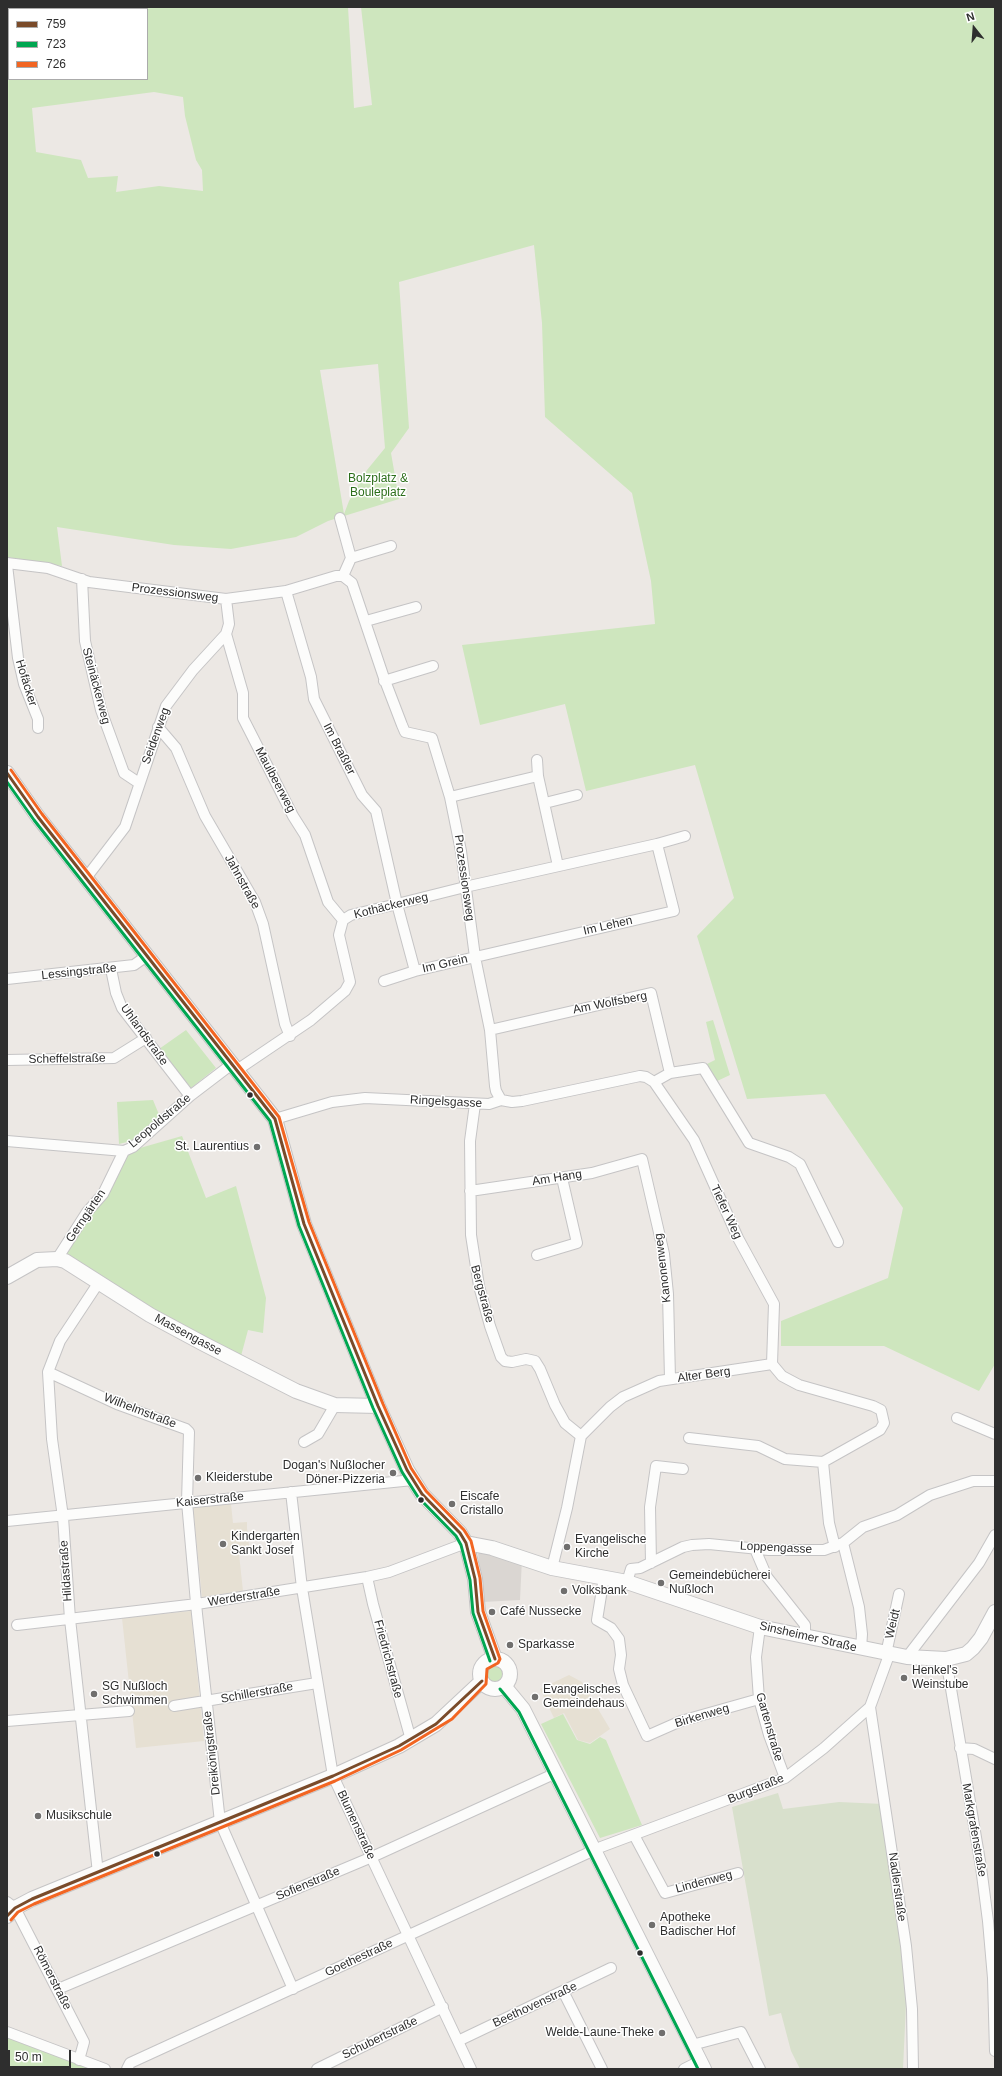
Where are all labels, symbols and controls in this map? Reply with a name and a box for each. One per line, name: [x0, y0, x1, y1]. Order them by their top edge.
legend: [8, 8, 148, 80]
north arrow: [954, 8, 994, 48]
text: N: [965, 10, 976, 23]
text: 759: [46, 17, 66, 31]
text: 723: [46, 37, 66, 51]
text: 726: [46, 57, 66, 71]
park label: Bolzplatz & Bouleplatz: [348, 472, 408, 500]
street label: Prozessionsweg: [131, 581, 219, 605]
street label: Steinäckerweg: [79, 646, 113, 726]
street label: Hofäcker: [12, 658, 40, 708]
street label: Seidenweg: [139, 706, 173, 766]
street label: Im Braßler: [320, 721, 358, 777]
street label: Maulbeerweg: [252, 745, 298, 815]
street label: Prozessionsweg: [451, 834, 477, 922]
street label: Jahnstraße: [221, 852, 263, 912]
street label: Kothäckerweg: [352, 890, 430, 922]
street label: Im Lehen: [582, 913, 634, 939]
street label: Im Grein: [421, 952, 469, 976]
street label: Lessingstraße: [41, 961, 117, 983]
street label: Am Wolfsberg: [572, 989, 648, 1017]
street label: Uhlandstraße: [117, 1002, 171, 1068]
street label: Scheffelstraße: [28, 1051, 106, 1067]
unlabelled marker: [245, 1090, 255, 1100]
street label: Leopoldstraße: [126, 1091, 194, 1151]
street label: Ringelsgasse: [410, 1093, 482, 1111]
place label: St. Laurentius: [175, 1140, 249, 1154]
marker: St. Laurentius: [252, 1142, 262, 1152]
street label: Am Hang: [531, 1167, 583, 1189]
street label: Tiefer Weg: [707, 1183, 745, 1241]
street label: Gerngärten: [63, 1187, 109, 1245]
street label: Kanonenweg: [652, 1232, 674, 1304]
street label: Bergstraße: [467, 1263, 497, 1325]
street label: Massengasse: [152, 1311, 224, 1359]
street label: Alter Berg: [677, 1364, 731, 1386]
street label: Wilhelmstraße: [102, 1391, 178, 1431]
place label: Dogan's Nußlocher Döner-Pizzeria: [283, 1459, 385, 1487]
marker: Dogan's Nußlocher Döner-Pizzeria: [388, 1468, 398, 1478]
place label: Kleiderstube: [206, 1471, 273, 1485]
marker: Kleiderstube: [193, 1473, 203, 1483]
street label: Kaiserstraße: [175, 1489, 245, 1511]
place label: Eiscafe Cristallo: [460, 1490, 503, 1518]
unlabelled marker: [416, 1495, 426, 1505]
marker: Eiscafe Cristallo: [447, 1499, 457, 1509]
place label: Kindergarten Sankt Josef: [231, 1530, 300, 1558]
place label: Evangelische Kirche: [575, 1533, 646, 1561]
marker: Kindergarten Sankt Josef: [218, 1539, 228, 1549]
street label: Loppengasse: [740, 1539, 812, 1557]
street label: Hildastraße: [57, 1540, 75, 1602]
marker: Evangelische Kirche: [562, 1542, 572, 1552]
place label: Gemeindebücherei Nußloch: [669, 1569, 770, 1597]
marker: Gemeindebücherei Nußloch: [656, 1578, 666, 1588]
street label: Werderstraße: [207, 1584, 281, 1610]
place label: Volksbank: [572, 1584, 627, 1598]
marker: Volksbank: [559, 1586, 569, 1596]
place label: Café Nussecke: [500, 1605, 581, 1619]
marker: Café Nussecke: [487, 1607, 497, 1617]
street label: Weidt: [883, 1608, 903, 1640]
street label: Friedrichstraße: [371, 1618, 405, 1700]
street label: Sinsheimer Straße: [758, 1619, 858, 1655]
place label: Sparkasse: [518, 1638, 575, 1652]
marker: Sparkasse: [505, 1640, 515, 1650]
place label: Henkel's Weinstube: [912, 1664, 968, 1692]
marker: Henkel's Weinstube: [899, 1673, 909, 1683]
place label: SG Nußloch Schwimmen: [102, 1680, 167, 1708]
street label: Schillerstraße: [220, 1680, 294, 1706]
place label: Evangelisches Gemeindehaus: [543, 1683, 624, 1711]
marker: SG Nußloch Schwimmen: [89, 1689, 99, 1699]
street label: Gartenstraße: [752, 1691, 786, 1763]
marker: Evangelisches Gemeindehaus: [530, 1692, 540, 1702]
street label: Birkenweg: [673, 1701, 731, 1731]
street label: Dreikönigstraße: [200, 1710, 224, 1796]
street label: Burgstraße: [726, 1771, 786, 1807]
street label: Markgrafenstraße: [959, 1782, 989, 1878]
street label: Blumenstraße: [334, 1788, 378, 1862]
place label: Musikschule: [46, 1809, 112, 1823]
marker: Musikschule: [33, 1811, 43, 1821]
unlabelled marker: [152, 1849, 162, 1859]
street label: Nadlerstraße: [885, 1852, 909, 1922]
street label: Sofienstraße: [274, 1864, 342, 1904]
street label: Lindenweg: [674, 1868, 734, 1896]
place label: Apotheke Badischer Hof: [660, 1911, 735, 1939]
marker: Apotheke Badischer Hof: [647, 1920, 657, 1930]
street label: Goethestraße: [323, 1936, 395, 1980]
street label: Römerstraße: [30, 1944, 74, 2012]
unlabelled marker: [635, 1948, 645, 1958]
street label: Beethovenstraße: [491, 1979, 579, 2031]
street label: Schubertstraße: [340, 2014, 420, 2062]
place label: Welde-Laune-Theke: [545, 2026, 654, 2040]
marker: Welde-Laune-Theke: [657, 2028, 667, 2038]
scale bar: [10, 2042, 73, 2068]
text: 50 m: [15, 2050, 42, 2064]

